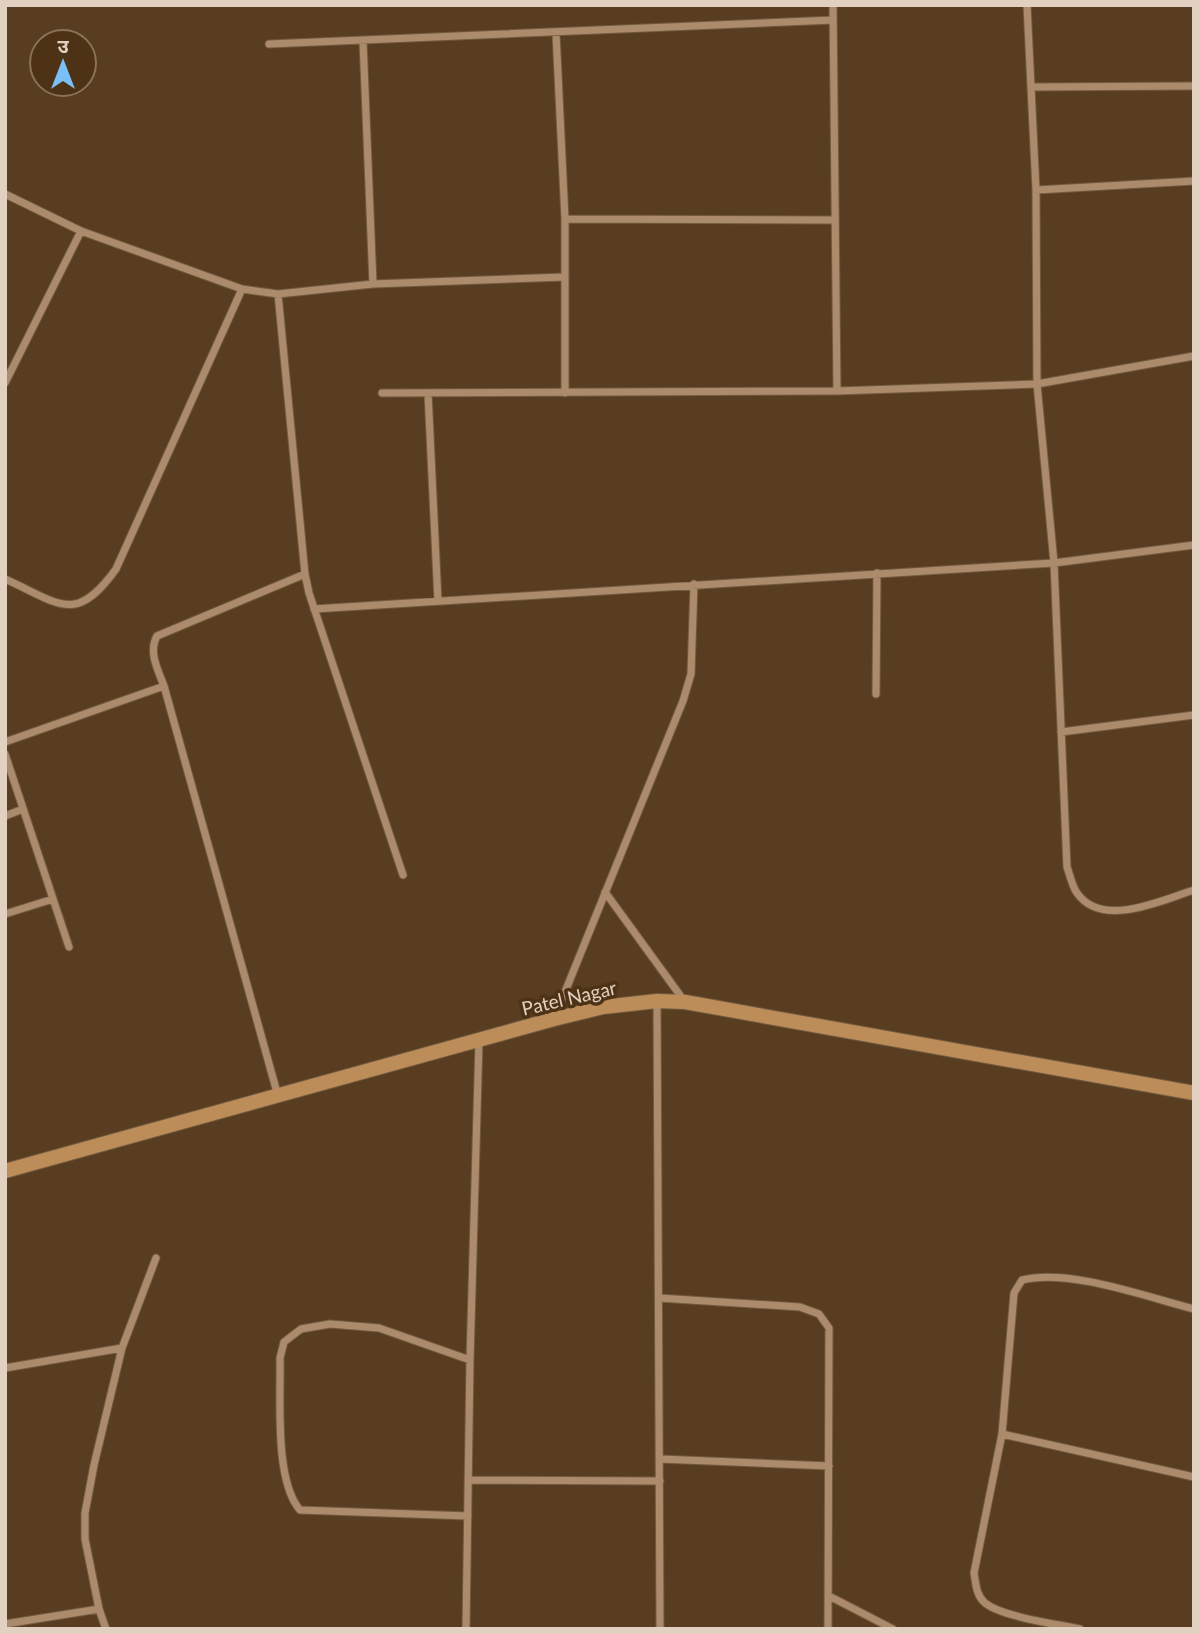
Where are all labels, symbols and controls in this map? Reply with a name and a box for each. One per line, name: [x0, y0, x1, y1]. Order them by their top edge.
north arrow: [28, 28, 98, 98]
text: उ: [57, 34, 69, 57]
street label: Patel Nagar: [519, 975, 619, 1020]

